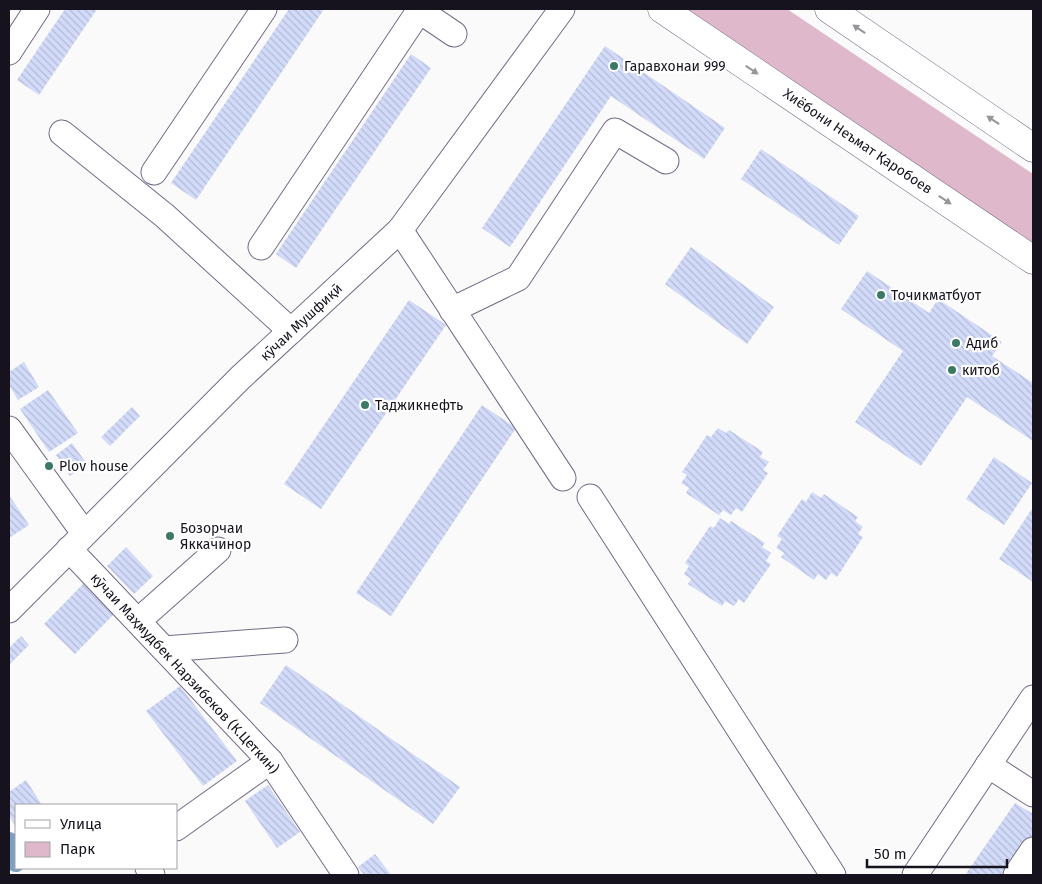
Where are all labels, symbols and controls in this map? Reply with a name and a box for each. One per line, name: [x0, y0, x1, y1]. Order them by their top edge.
one-way arrow: [852, 24, 865, 34]
place label: Гаравхонаи 999: [624, 58, 726, 75]
marker: Гаравхонаи 999: [608, 60, 620, 72]
one-way arrow: [745, 65, 759, 75]
street label: Хиёбони Неъмат Қаробоев: [780, 85, 936, 198]
one-way arrow: [986, 115, 1000, 125]
one-way arrow: [938, 195, 951, 205]
street label: кӯчаи Мушфиқӣ: [257, 280, 346, 365]
place label: Точикматбуот: [891, 287, 982, 304]
marker: Точикматбуот: [875, 289, 887, 301]
place label: Адиб: [966, 335, 998, 352]
marker: Адиб: [950, 337, 962, 349]
place label: китоб: [962, 362, 1000, 379]
marker: китоб: [946, 364, 958, 376]
place label: Таджикнефть: [375, 397, 463, 414]
marker: Таджикнефть: [359, 399, 371, 411]
place label: Plov house: [59, 458, 128, 475]
marker: Plov house: [43, 460, 55, 472]
place label: Бозорчаи Яккачинор: [180, 520, 251, 553]
marker: Бозорчаи Яккачинор: [164, 530, 176, 542]
street label: кӯчаи Маҳмудбек Нарзибеков (К.Цеткин): [87, 569, 282, 777]
legend: [15, 804, 178, 869]
text: Улица: [60, 815, 102, 833]
scale bar: [867, 836, 1007, 868]
text: Парк: [60, 840, 95, 858]
text: 50 m: [874, 845, 907, 863]

